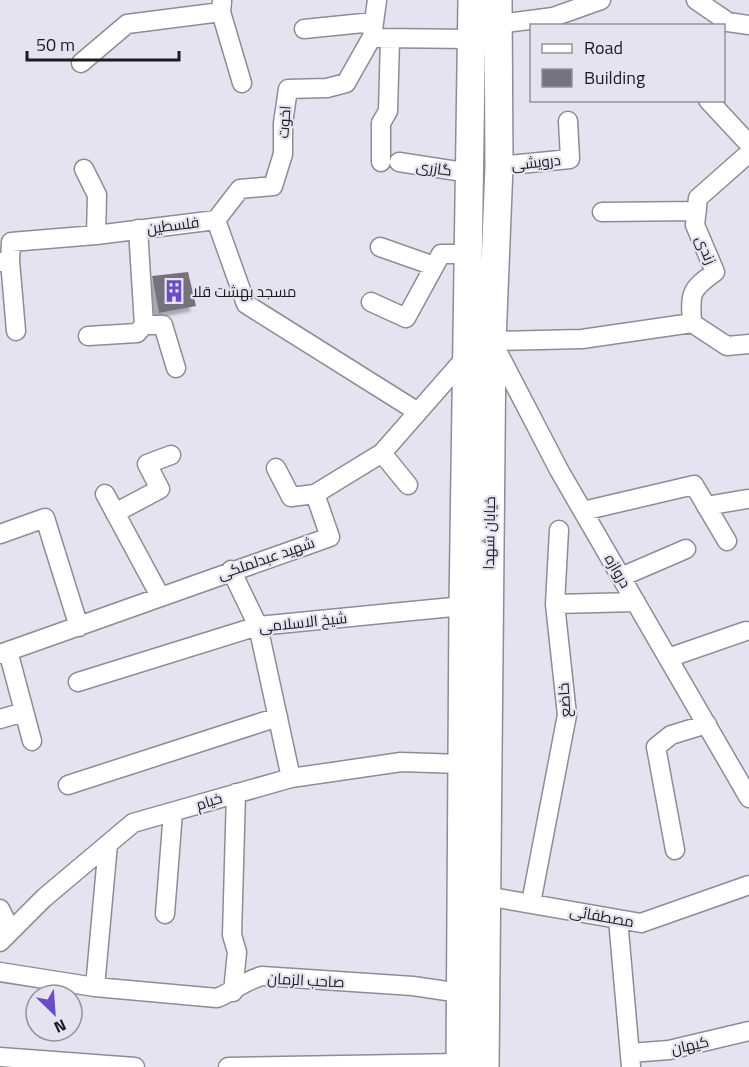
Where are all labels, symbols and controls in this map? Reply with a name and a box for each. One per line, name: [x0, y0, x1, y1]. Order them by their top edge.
scale bar: [27, 24, 178, 62]
legend: [530, 24, 725, 102]
text: 50 m: [36, 31, 75, 58]
text: Road: [584, 34, 623, 61]
text: Building: [584, 64, 645, 91]
street label: اخوت: [271, 105, 297, 139]
street label: درویشی: [510, 148, 562, 176]
street label: گازری: [415, 154, 453, 182]
street label: فلسطین: [145, 210, 201, 240]
street label: زندی: [690, 232, 722, 268]
building icon: مسجد بهشت قلا: [161, 278, 187, 304]
place label: مسجد بهشت قلا: [192, 280, 296, 303]
street label: خیابان شهدا: [477, 496, 501, 570]
street label: شهید عبدلملکی: [214, 531, 318, 585]
street label: دروازه: [599, 550, 637, 592]
street label: شیخ الاسلامی: [258, 606, 348, 638]
street label: خاضع: [552, 682, 576, 718]
street label: خیام: [193, 786, 225, 816]
street label: مصطفائی: [568, 899, 636, 933]
street label: صاحب الزمان: [267, 966, 345, 994]
north arrow: [24, 983, 84, 1043]
text: N: [50, 1013, 70, 1040]
street label: کیهان: [669, 1030, 711, 1060]

